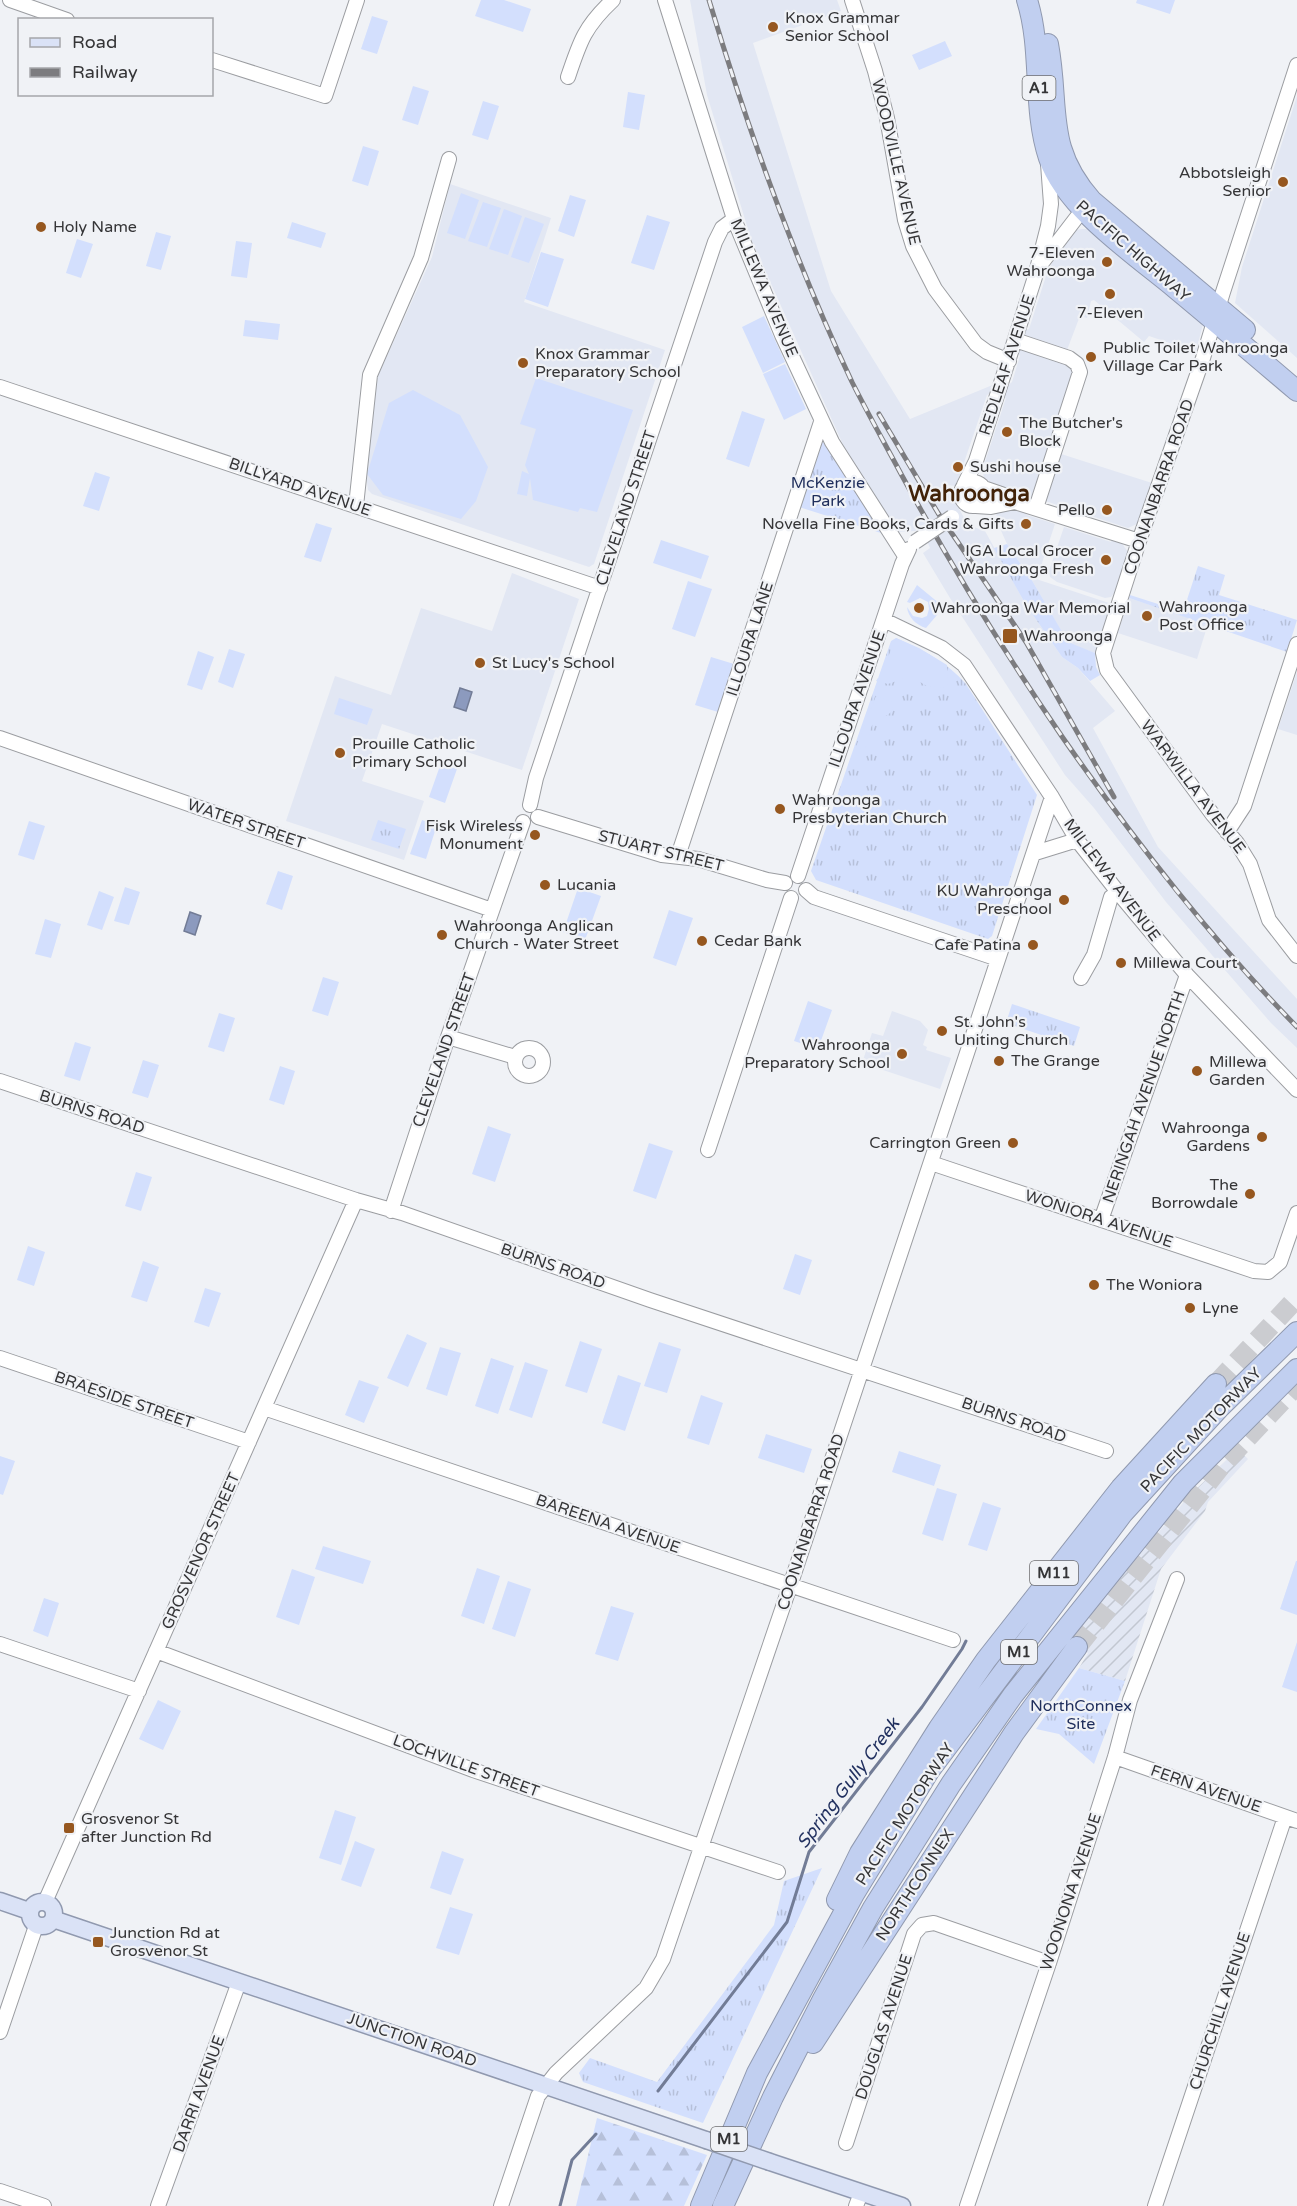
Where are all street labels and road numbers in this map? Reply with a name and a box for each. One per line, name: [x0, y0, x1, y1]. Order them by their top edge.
road number: A1: [1022, 76, 1056, 100]
street label: WOODVILLE AVENUE: [867, 77, 925, 247]
street label: PACIFIC HIGHWAY: [1072, 196, 1194, 306]
street label: MILLEWA AVENUE: [726, 216, 802, 360]
street label: REDLEAF AVENUE: [975, 292, 1039, 438]
street label: COONANBARRA ROAD: [1120, 397, 1198, 577]
street label: CLEVELAND STREET: [591, 428, 661, 588]
street label: BILLYARD AVENUE: [226, 453, 374, 521]
street label: ILLOURA LANE: [722, 579, 778, 699]
street label: ILLOURA AVENUE: [824, 628, 890, 770]
street label: WARWILLA AVENUE: [1136, 716, 1250, 858]
street label: WATER STREET: [185, 794, 308, 854]
street label: MILLEWA AVENUE: [1059, 815, 1165, 945]
street label: STUART STREET: [596, 826, 726, 876]
street label: CLEVELAND STREET: [408, 970, 480, 1130]
street label: NERINGAH AVENUE NORTH: [1098, 988, 1190, 1206]
street label: BURNS ROAD: [37, 1086, 147, 1138]
street label: WONIORA AVENUE: [1022, 1186, 1176, 1252]
street label: BURNS ROAD: [498, 1239, 608, 1293]
street label: PACIFIC MOTORWAY: [1136, 1363, 1266, 1497]
street label: BRAESIDE STREET: [52, 1367, 197, 1433]
street label: BURNS ROAD: [959, 1393, 1069, 1447]
street label: COONANBARRA ROAD: [773, 1431, 849, 1613]
street label: GROSVENOR STREET: [157, 1469, 245, 1633]
street label: BAREENA AVENUE: [533, 1490, 683, 1558]
road number: M11: [1030, 1561, 1078, 1585]
road number: M1: [1001, 1640, 1037, 1664]
street label: LOCHVILLE STREET: [390, 1730, 542, 1802]
street label: PACIFIC MOTORWAY: [851, 1739, 959, 1889]
street label: FERN AVENUE: [1148, 1761, 1264, 1817]
street label: WOONONA AVENUE: [1036, 1811, 1106, 1973]
street label: NORTHCONNEX: [871, 1825, 959, 1945]
street label: CHURCHILL AVENUE: [1185, 1930, 1255, 2092]
street label: DOUGLAS AVENUE: [851, 1952, 917, 2102]
street label: JUNCTION ROAD: [344, 2008, 480, 2072]
street label: DARRI AVENUE: [169, 2033, 229, 2155]
road number: M1: [711, 2127, 747, 2151]

